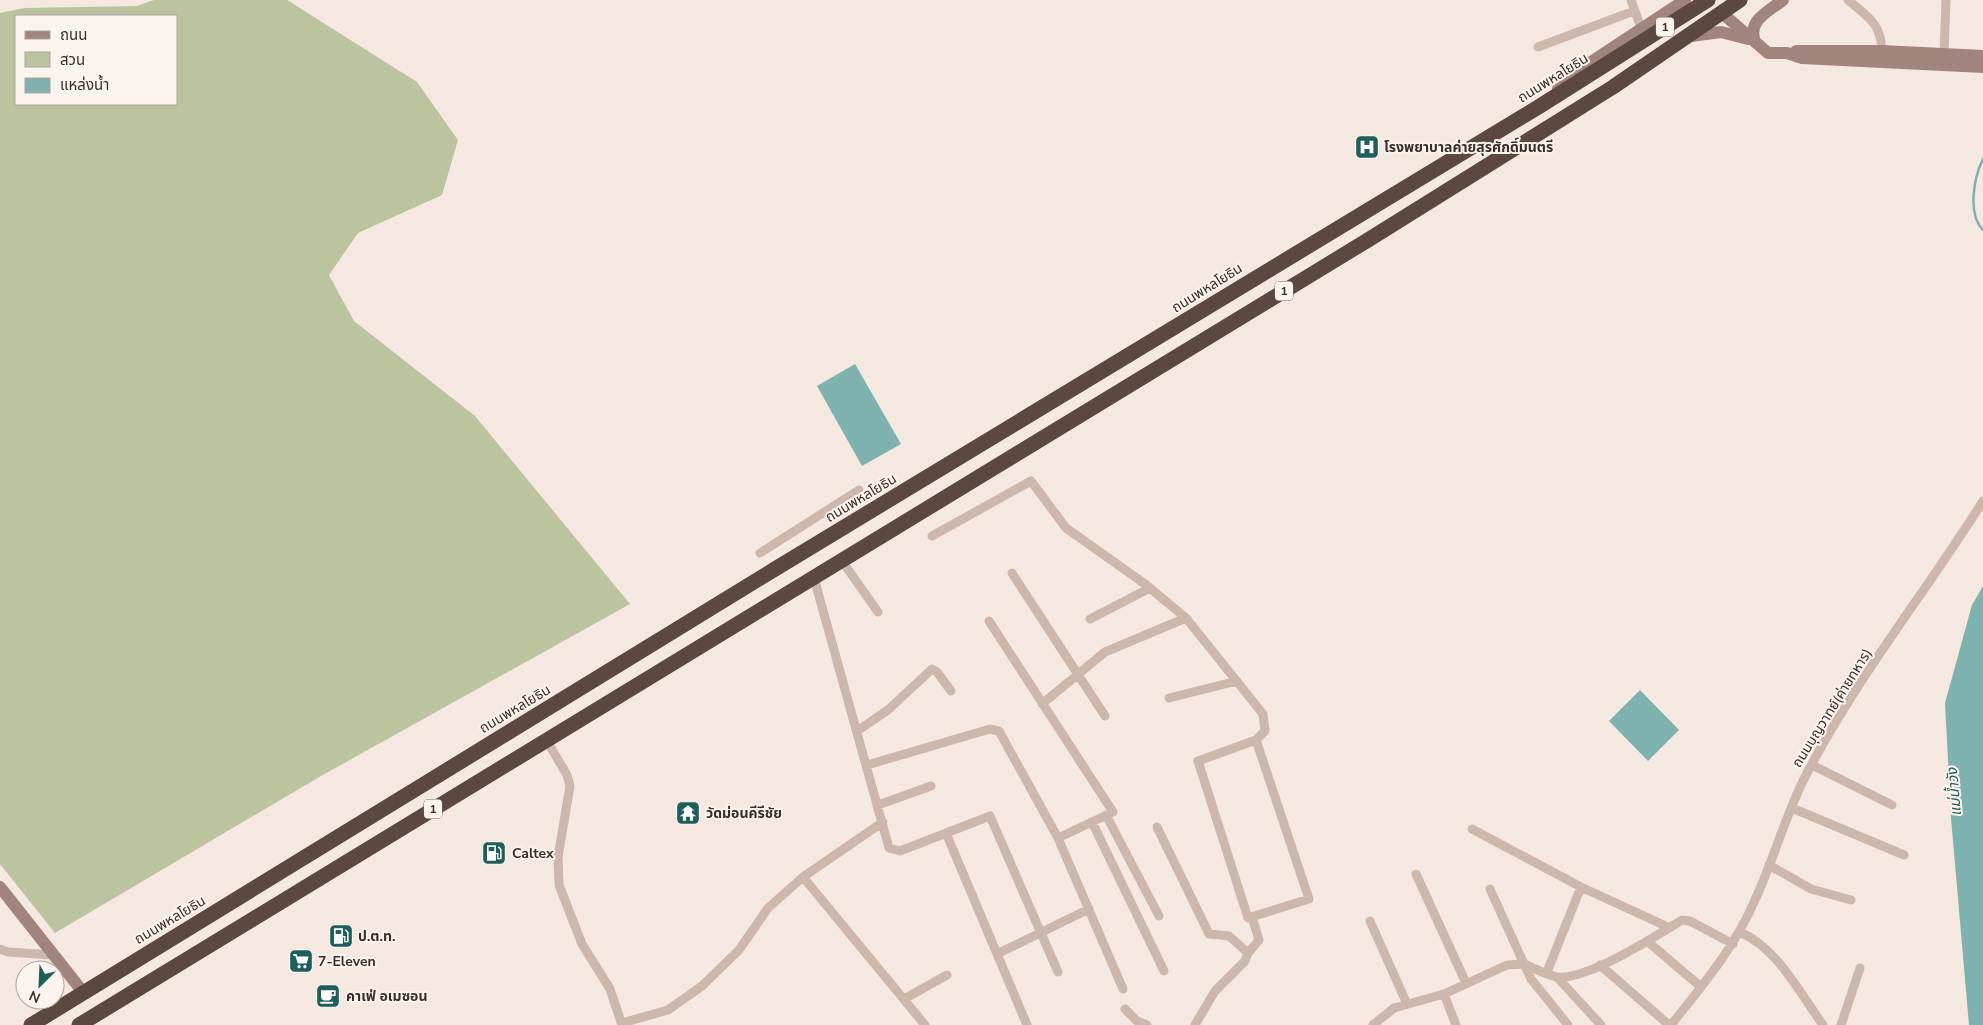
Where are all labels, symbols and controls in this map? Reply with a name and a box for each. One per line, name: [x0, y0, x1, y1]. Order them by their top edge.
legend: [15, 15, 178, 105]
road number: 1: [1656, 18, 1674, 36]
text: ถนน: [60, 25, 87, 45]
street label: ถนนพหลโยธิน: [1514, 49, 1592, 107]
text: สวน: [60, 50, 85, 70]
text: แหล่งน้ำ: [60, 74, 109, 95]
hospital icon: โรงพยาบาลค่ายสุรศักดิ์มนตรี: [1354, 134, 1380, 160]
place label: โรงพยาบาลค่ายสุรศักดิ์มนตรี: [1384, 137, 1553, 157]
street label: ถนนพหลโยธิน: [1168, 259, 1246, 317]
road number: 1: [1275, 282, 1293, 300]
street label: ถนนพหลโยธิน: [822, 469, 900, 527]
street label: ถนนบุญวาทย์(ค่ายทหาร): [1788, 645, 1876, 771]
street label: ถนนพหลโยธิน: [476, 680, 554, 738]
water label: แม่น้ำวัง: [1941, 766, 1966, 817]
road number: 1: [424, 800, 442, 819]
temple icon: วัดม่อนคีรีชัย: [675, 800, 701, 826]
place label: วัดม่อนคีรีชัย: [706, 804, 782, 823]
fuel station icon: Caltex: [481, 840, 507, 866]
place label: Caltex: [512, 844, 554, 863]
street label: ถนนพหลโยธิน: [131, 891, 209, 949]
fuel station icon: ป.ต.ท.: [328, 923, 354, 949]
place label: ป.ต.ท.: [358, 927, 395, 946]
supermarket icon: 7-Eleven: [288, 948, 314, 974]
place label: 7-Eleven: [318, 952, 376, 971]
north arrow: [15, 960, 65, 1010]
cafe icon: คาเฟ่ อเมซอน: [315, 983, 341, 1009]
text: N: [26, 986, 44, 1007]
place label: คาเฟ่ อเมซอน: [346, 987, 427, 1006]

